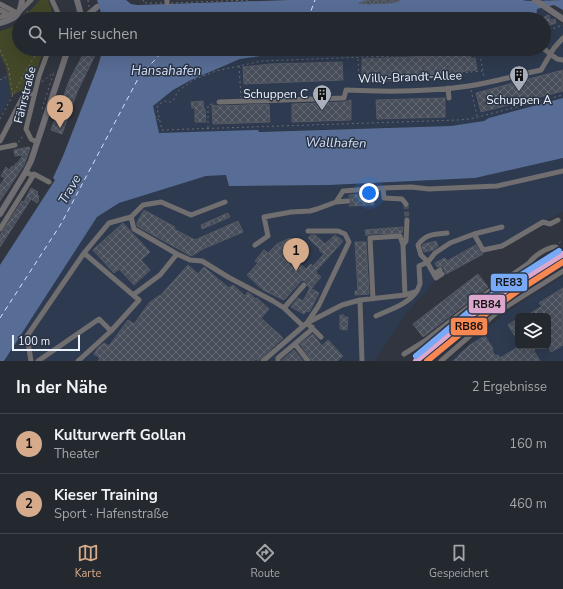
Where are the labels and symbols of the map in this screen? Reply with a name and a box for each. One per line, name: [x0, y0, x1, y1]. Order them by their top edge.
water label: Hansahafen: [131, 62, 201, 80]
building icon: Schuppen A: [508, 64, 530, 92]
street label: Fährstraße: [10, 65, 40, 125]
street label: Willy-Brandt-Allee: [358, 67, 462, 87]
building icon: Schuppen C: [311, 83, 333, 111]
place label: Schuppen C: [243, 86, 308, 102]
place label: Schuppen A: [486, 92, 552, 108]
pin: 2: [47, 95, 73, 128]
water label: Wallhafen: [305, 133, 367, 153]
water label: Trave: [54, 171, 86, 208]
your location: [359, 183, 379, 203]
pin: 1: [283, 238, 309, 271]
line badge: RE83: [490, 273, 528, 292]
text: RE83: [495, 275, 523, 290]
line badge: RB84: [468, 294, 506, 314]
text: RB84: [473, 297, 502, 312]
line badge: RB86: [450, 317, 488, 336]
text: RB86: [455, 319, 484, 334]
scale bar: [12, 333, 80, 352]

